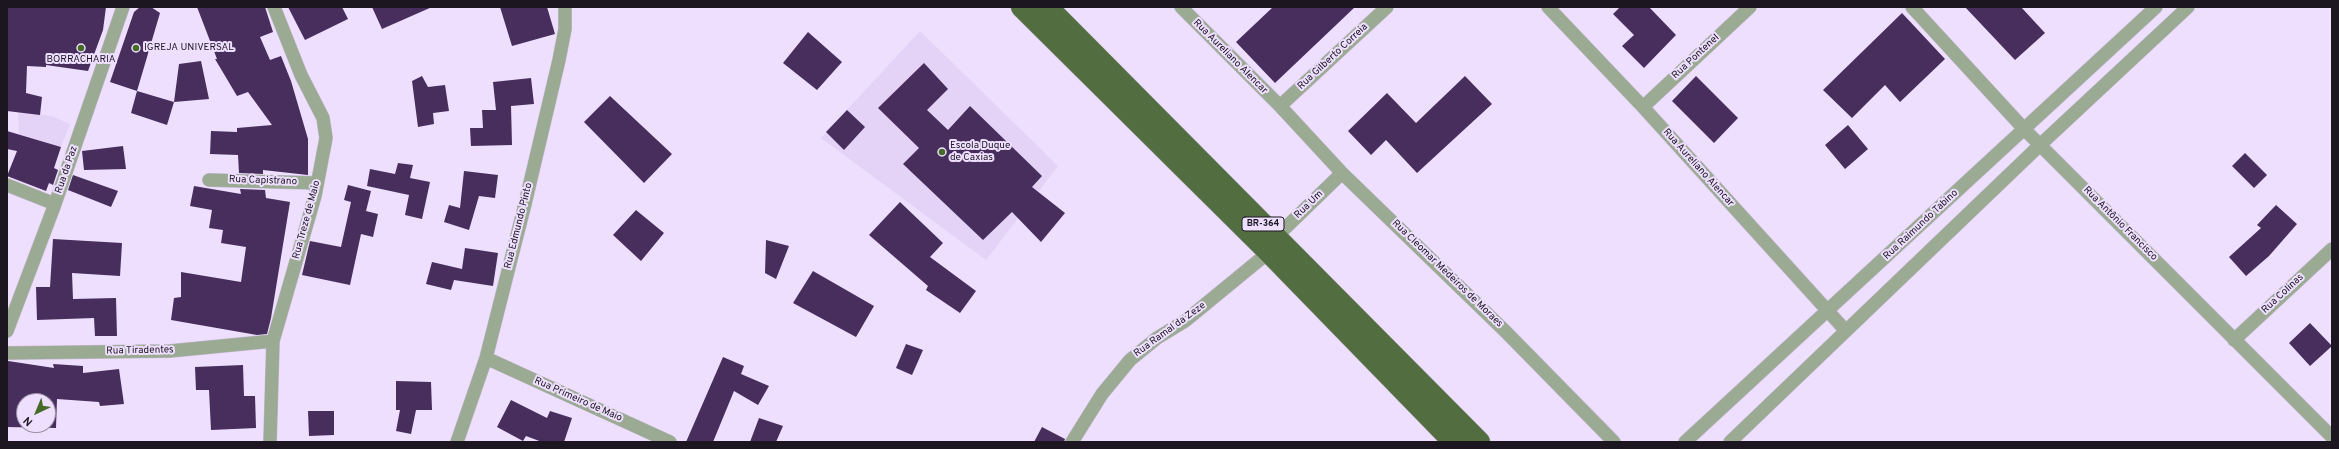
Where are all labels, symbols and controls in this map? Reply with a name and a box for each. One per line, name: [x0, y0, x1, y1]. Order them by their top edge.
street label: Rua Aureliano Alencar: [1190, 17, 1270, 97]
street label: Rua Gilberto Correia: [1295, 21, 1371, 93]
street label: Rua Pontenel: [1670, 32, 1722, 82]
place label: IGREJA UNIVERSAL: [144, 42, 234, 54]
marker: BORRACHARIA: [76, 43, 86, 53]
marker: IGREJA UNIVERSAL: [131, 43, 141, 53]
place label: BORRACHARIA: [46, 54, 116, 66]
street label: Rua Aureliano Alencar: [1660, 127, 1736, 209]
place label: Escola Duque de Caxias: [950, 140, 1010, 164]
street label: Rua da Paz: [53, 145, 81, 195]
marker: Escola Duque de Caxias: [937, 147, 947, 157]
street label: Rua Capistrano: [229, 174, 297, 188]
street label: Rua Treze de Maio: [291, 179, 323, 261]
street label: Rua Edmundo Pinto: [503, 182, 535, 270]
street label: Rua Antônio Francisco: [2080, 184, 2160, 264]
street label: Rua Raimundo Tabino: [1881, 187, 1961, 263]
street label: Rua Um: [1292, 188, 1326, 222]
road number: BR-364: [1242, 217, 1284, 231]
street label: Rua Cleomar Medeiros de Moraes: [1389, 218, 1505, 330]
street label: Rua Colinas: [2260, 272, 2306, 316]
street label: Rua Ramal da Zeze: [1132, 300, 1208, 360]
street label: Rua Tiradentes: [106, 344, 174, 358]
street label: Rua Primeiro de Maio: [532, 375, 624, 425]
north arrow: [16, 393, 56, 433]
text: N: [21, 413, 36, 429]

